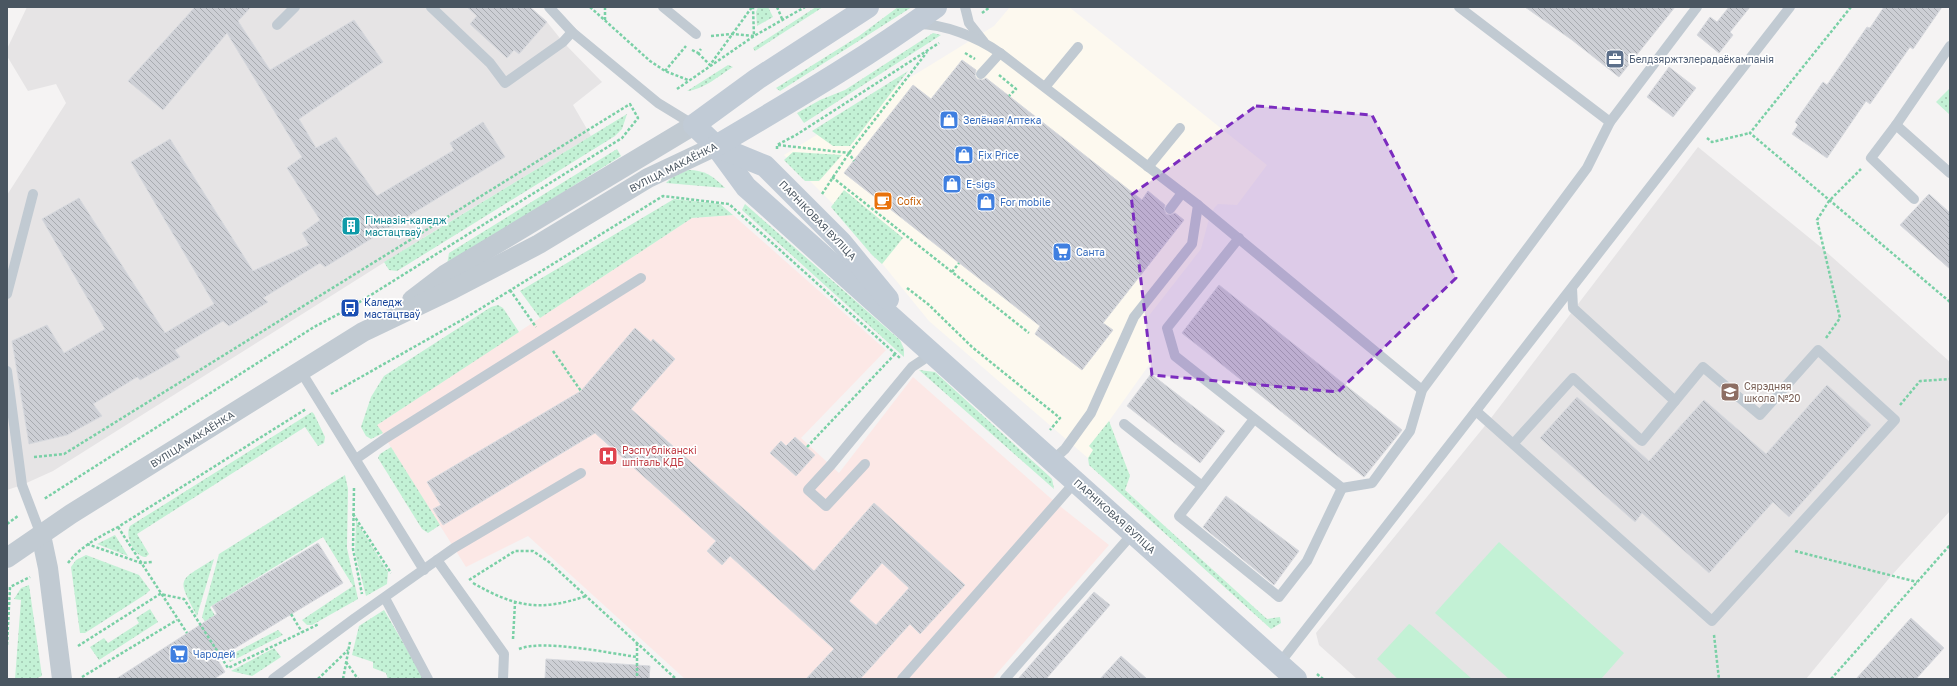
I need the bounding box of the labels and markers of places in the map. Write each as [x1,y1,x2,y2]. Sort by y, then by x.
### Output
office icon: Белдзяржтэлерадаёкампанія [1604,48,1626,70]
place label: Белдзяржтэлерадаёкампанія [1629,53,1774,65]
shop icon: Зелёная Аптека [938,109,960,131]
place label: Зелёная Аптека [963,114,1041,126]
shop icon: Fix Price [953,144,975,166]
place label: Fix Price [978,149,1019,161]
shop icon: E-sigs [941,173,963,195]
place label: E-sigs [966,178,995,190]
cafe icon: Cofix [872,190,894,212]
shop icon: For mobile [975,191,997,213]
place label: Cofix [897,195,922,207]
place label: For mobile [1000,196,1051,208]
place label: Гімназія-каледж мастацтваў [365,214,447,238]
building icon: Гімназія-каледж мастацтваў [340,215,362,237]
supermarket icon: Санта [1051,241,1073,263]
place label: Санта [1076,246,1105,258]
place label: Каледж мастацтваў [364,296,421,320]
bus stop icon: Каледж мастацтваў [339,297,361,319]
place label: Сярэдняя школа №20 [1744,380,1801,404]
school or university icon: Сярэдняя школа №20 [1719,381,1741,403]
place label: Рэспубліканскі шпіталь КДБ [622,444,697,468]
hospital icon: Рэспубліканскі шпіталь КДБ [597,445,619,467]
supermarket icon: Чародей [168,643,190,665]
place label: Чародей [193,648,235,660]

